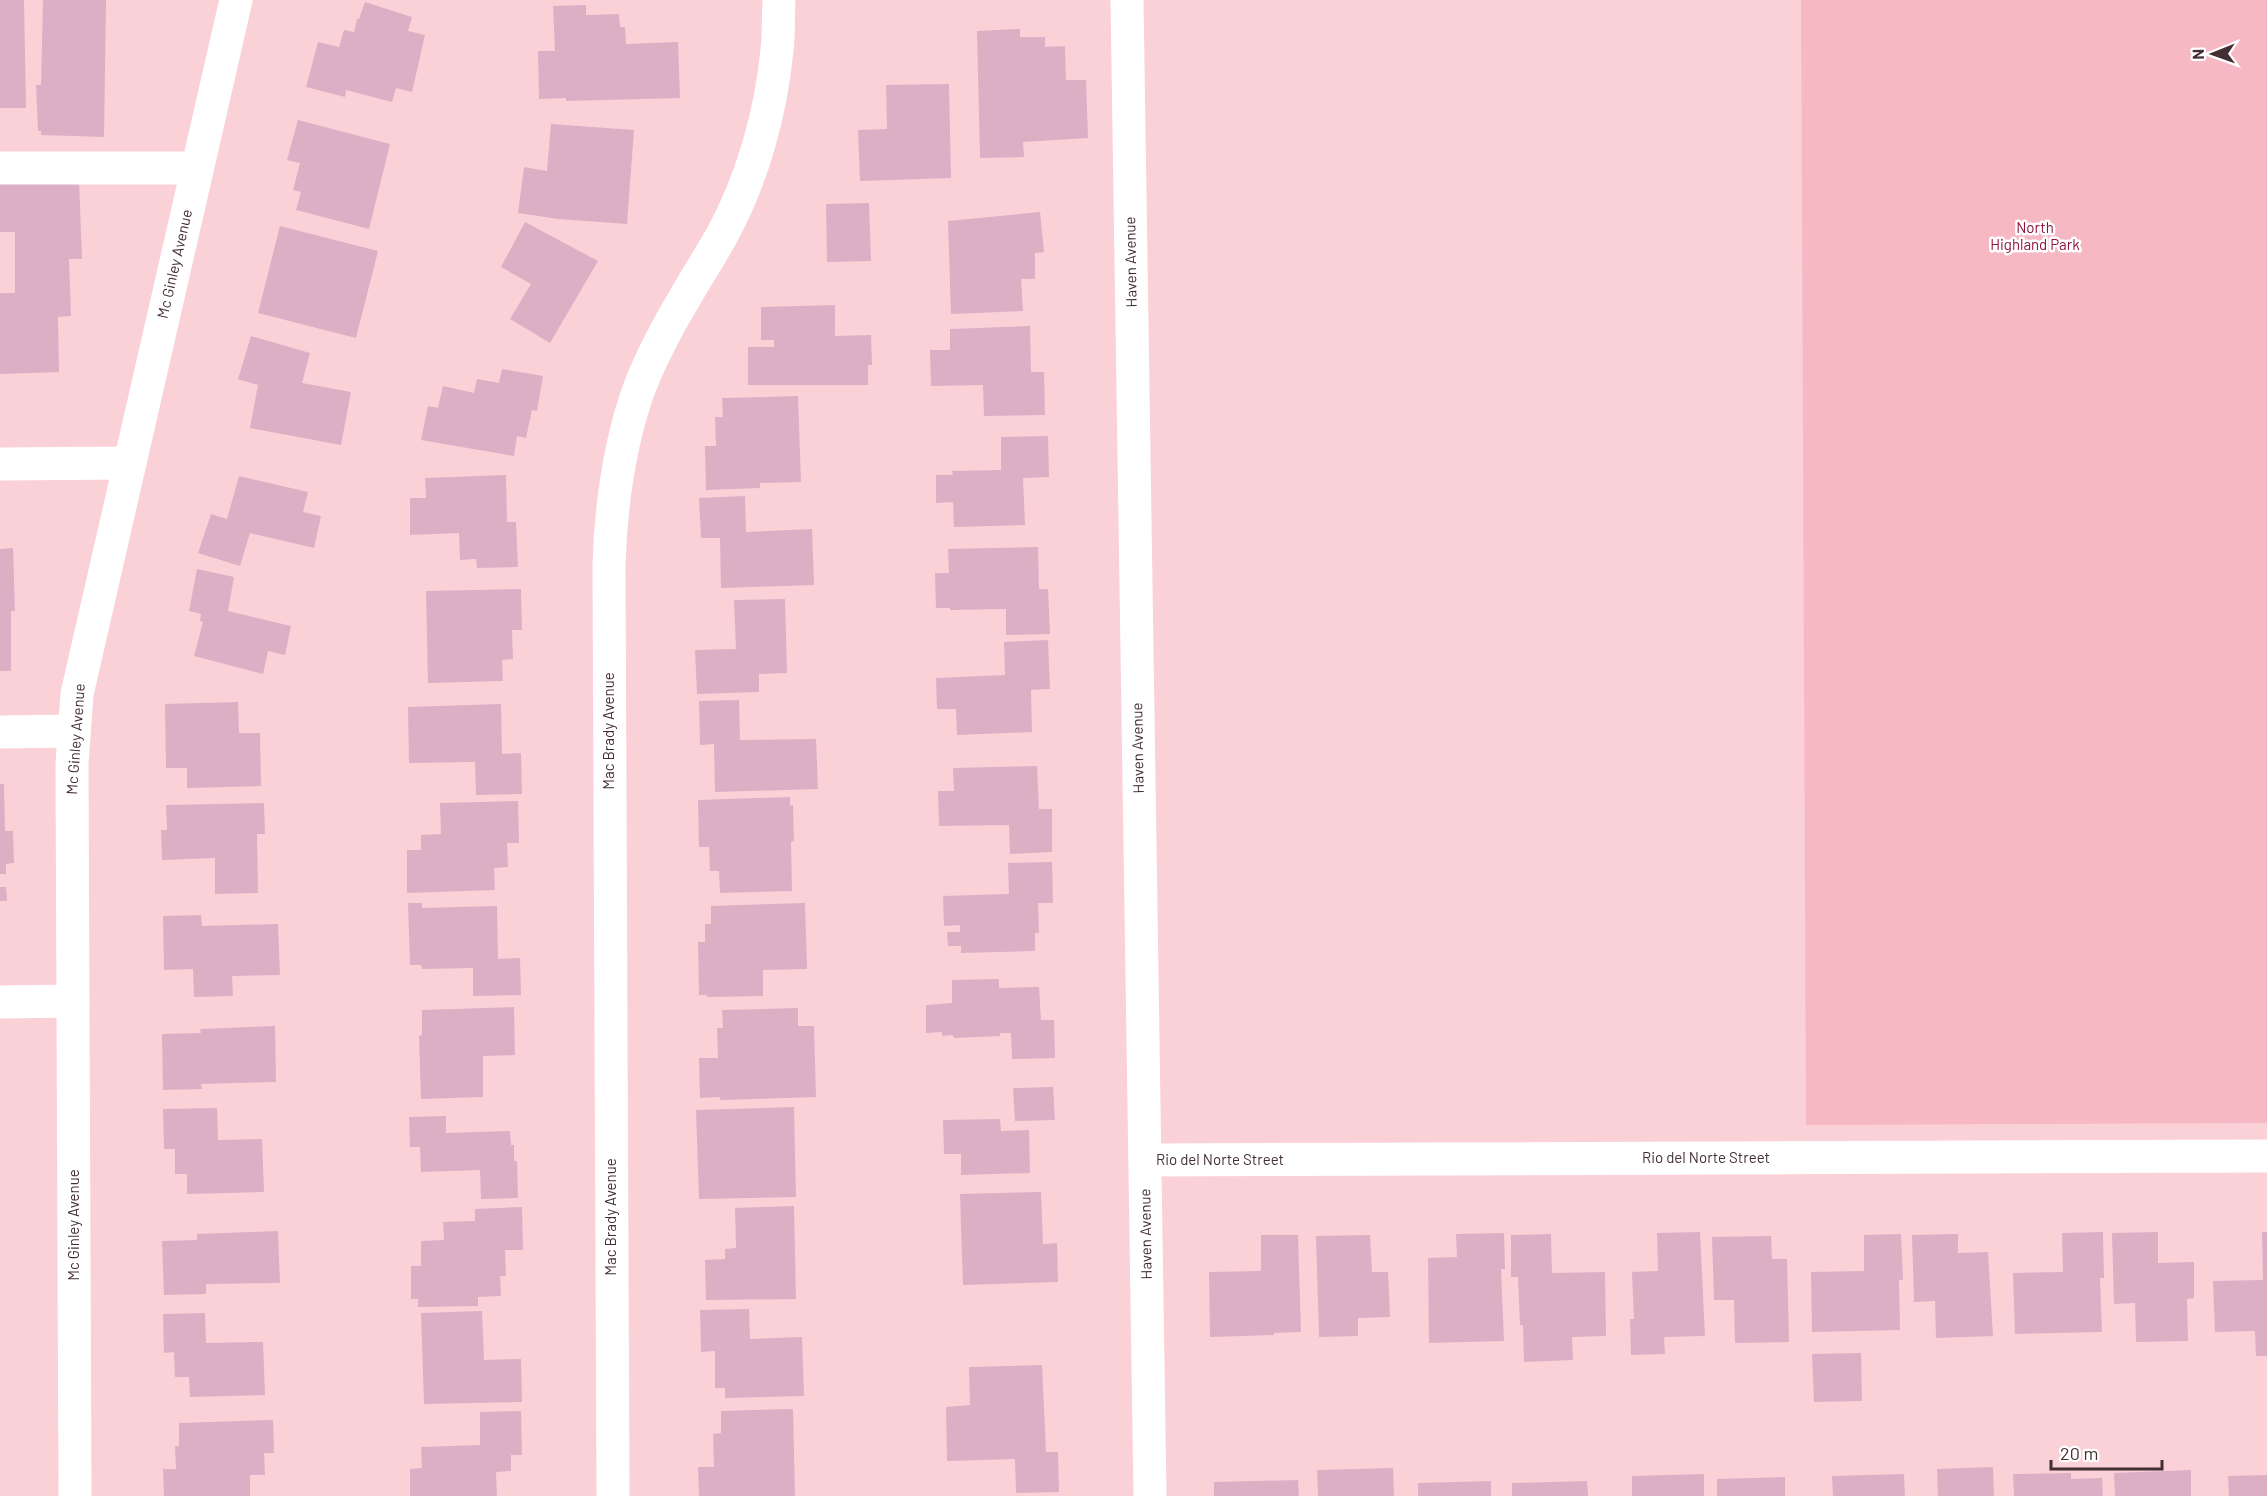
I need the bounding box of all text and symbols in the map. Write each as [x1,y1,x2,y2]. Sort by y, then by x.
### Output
north arrow [2183,24,2243,84]
text: N [2188,49,2207,60]
street label: Mc Ginley Avenue [153,207,195,320]
street label: Haven Avenue [1120,216,1140,308]
park label: North Highland Park [1990,218,2080,253]
street label: Mac Brady Avenue [599,672,617,790]
street label: Mc Ginley Avenue [62,683,88,795]
street label: Haven Avenue [1127,702,1147,794]
street label: Rio del Norte Street [1642,1148,1770,1166]
street label: Rio del Norte Street [1156,1150,1284,1168]
street label: Mac Brady Avenue [601,1158,619,1276]
street label: Mc Ginley Avenue [64,1169,82,1281]
street label: Haven Avenue [1135,1188,1155,1280]
scale bar [2051,1433,2162,1471]
text: 20 m [2060,1442,2098,1464]

